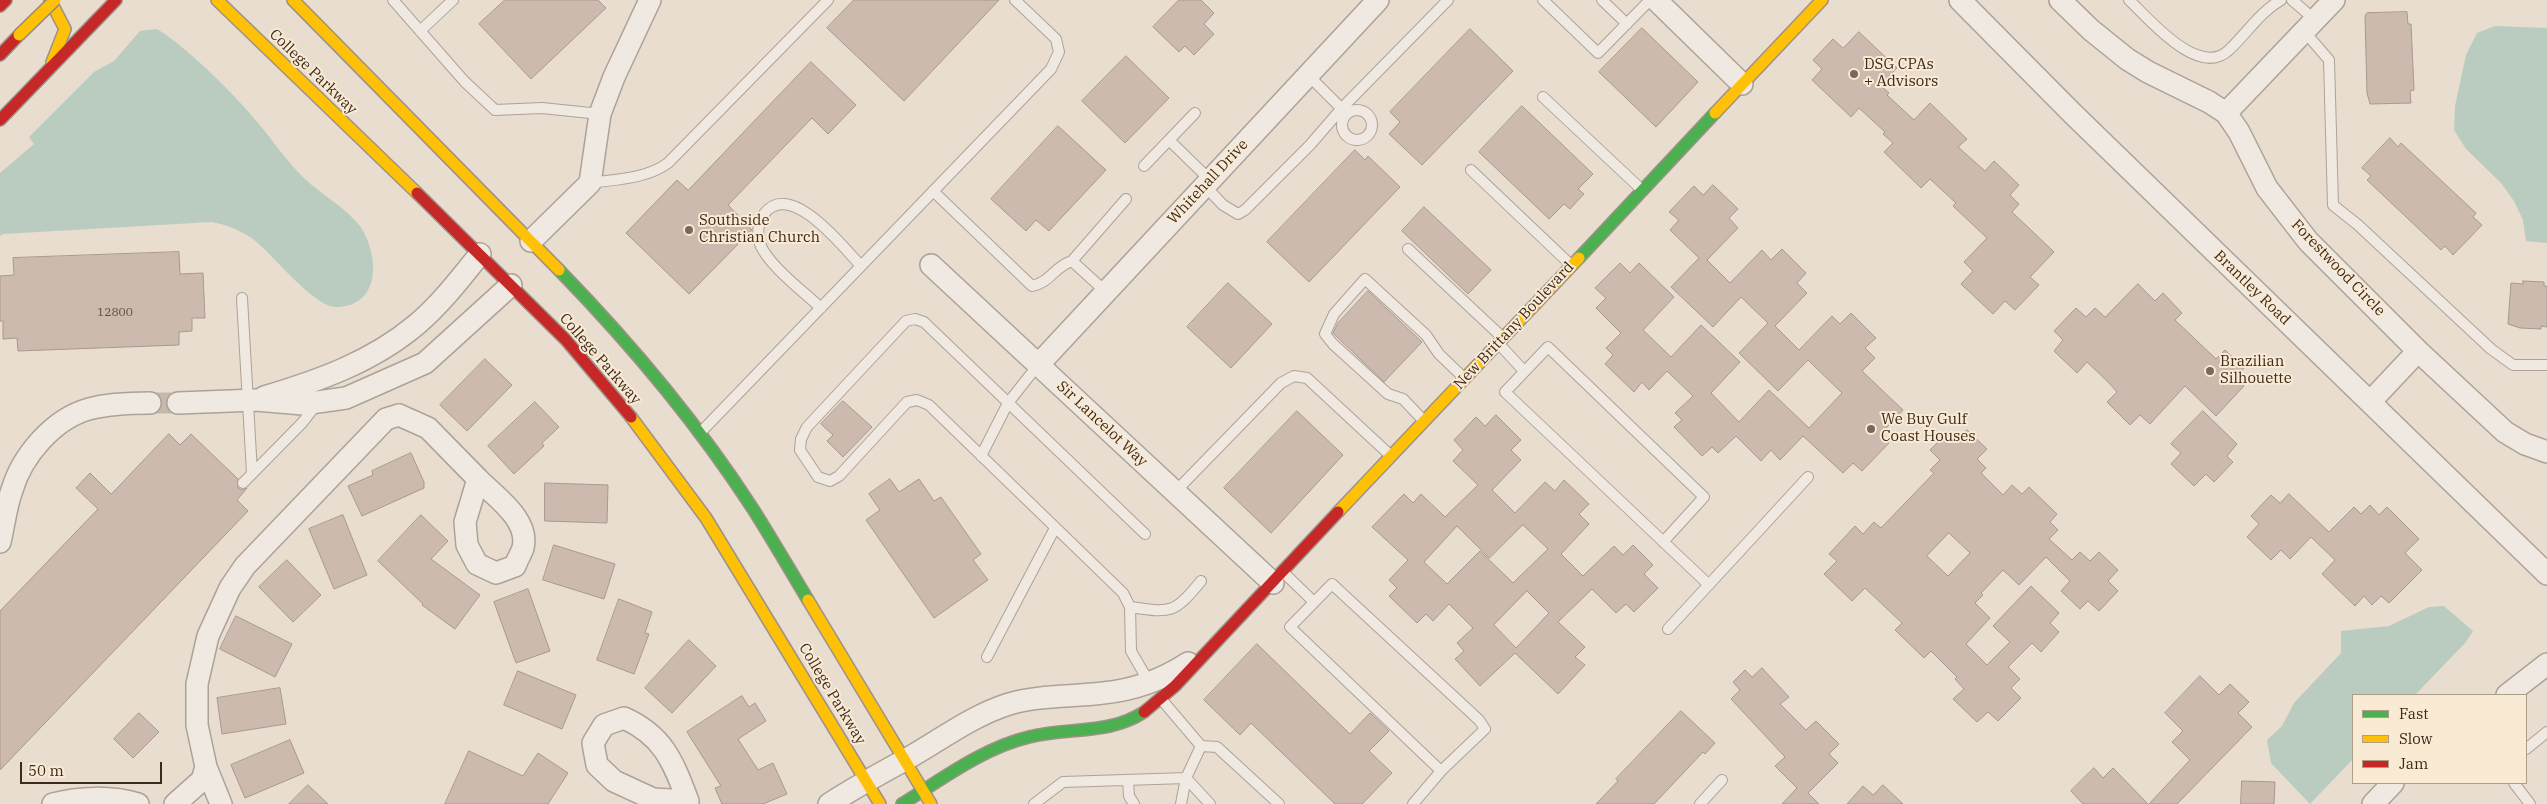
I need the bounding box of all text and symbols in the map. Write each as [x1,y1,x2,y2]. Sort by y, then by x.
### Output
street label: College Parkway [265,26,361,118]
place label: DSG CPAs + Advisors [1864,56,1938,91]
marker: DSG CPAs + Advisors [1848,68,1860,80]
street label: Whitehall Drive [1164,136,1252,228]
place label: Southside Christian Church [699,212,820,247]
street label: Forestwood Circle [2287,216,2389,320]
marker: Southside Christian Church [683,224,695,236]
street label: Brantley Road [2210,247,2294,329]
street label: New Brittany Boulevard [1450,258,1578,394]
house number: 12800 [97,306,133,320]
street label: College Parkway [555,310,645,408]
place label: Brazilian Silhouette [2220,353,2292,388]
marker: Brazilian Silhouette [2204,365,2216,377]
street label: Sir Lancelot Way [1053,377,1151,471]
place label: We Buy Gulf Coast Houses [1881,411,1976,446]
marker: We Buy Gulf Coast Houses [1865,423,1877,435]
street label: College Parkway [795,640,869,748]
legend [2352,694,2527,784]
text: Fast [2399,704,2429,723]
text: Slow [2399,729,2432,748]
scale bar [22,752,165,784]
text: Jam [2399,754,2428,773]
text: 50 m [28,761,64,780]

